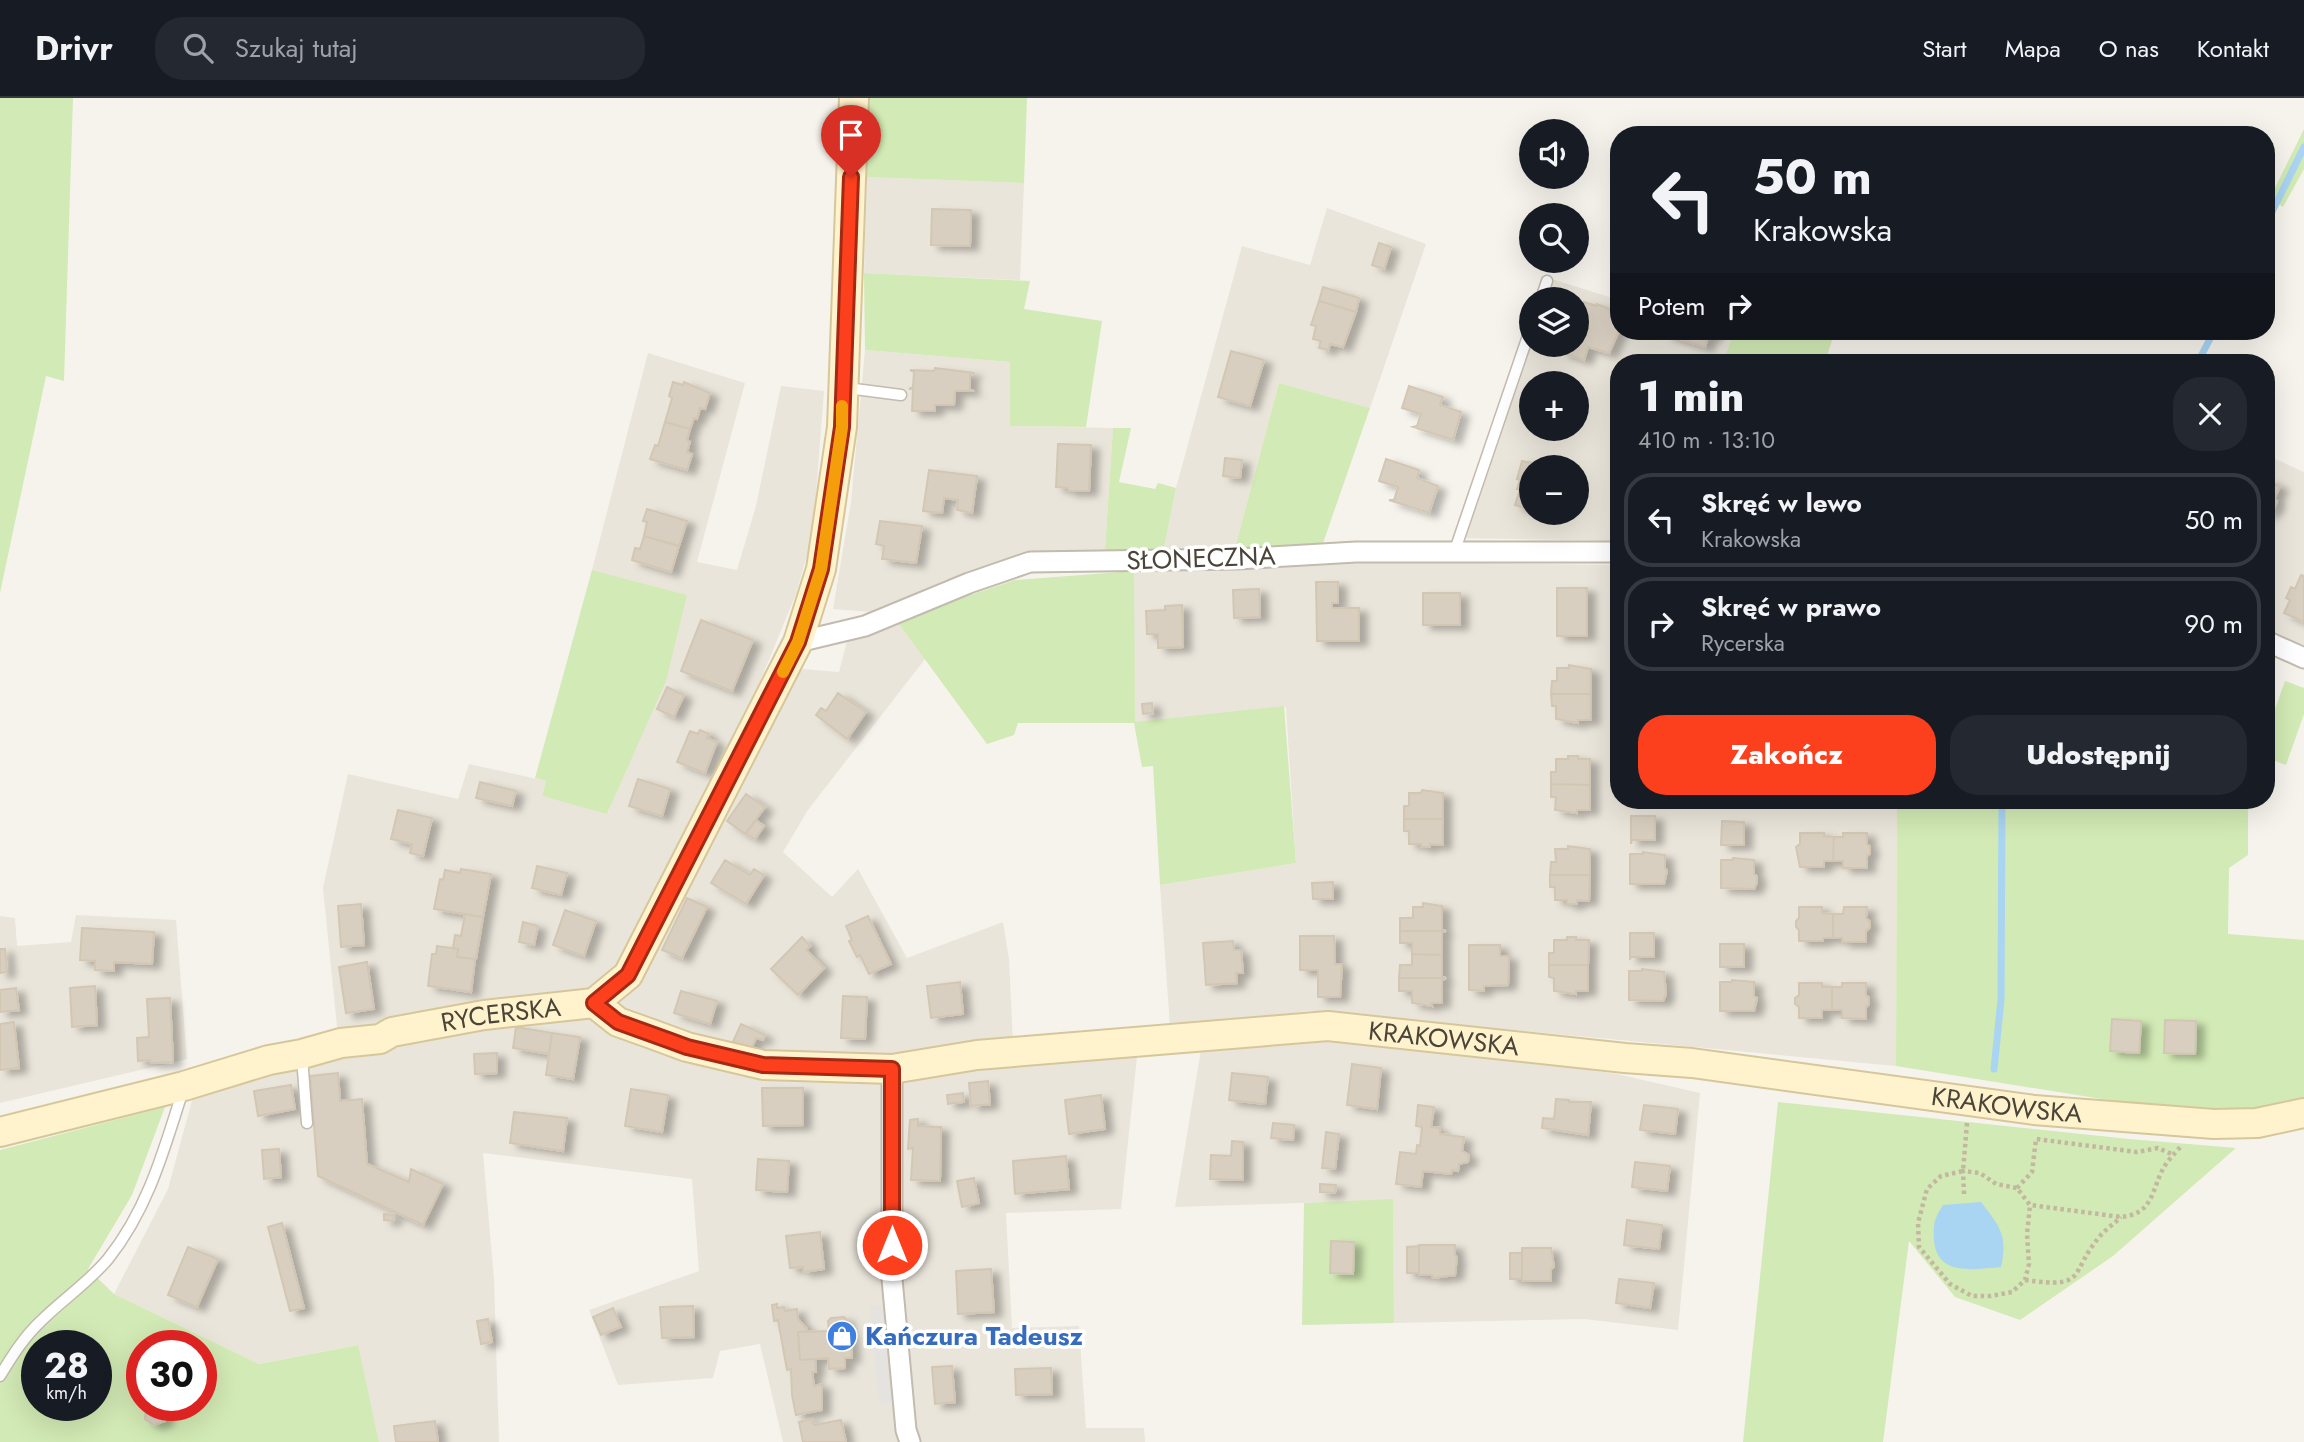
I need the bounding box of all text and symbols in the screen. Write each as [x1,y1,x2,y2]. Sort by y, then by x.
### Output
search box [155,17,645,80]
text: Drivr [35,25,113,72]
icon: search [179,29,217,67]
text: Szukaj tutaj [235,29,358,67]
text: Start [1922,31,1967,66]
text: Mapa [2005,31,2061,66]
text: O nas [2099,31,2159,66]
text: Kontakt [2197,31,2269,66]
pin [821,105,881,177]
icon: arrive [832,116,870,154]
map controls [1519,119,1589,525]
button: sound [1519,119,1589,189]
text: 50 m [1753,142,1872,212]
icon: left [1638,154,1729,245]
button: search [1519,203,1589,273]
text: Krakowska [1753,207,1892,253]
button: layers [1519,287,1589,357]
text: Potem [1638,287,1706,325]
icon: right [1720,287,1758,325]
text: 1 min [1638,366,1744,427]
button: + [1519,371,1589,441]
button: close [2173,377,2247,451]
text: 410 m · 13:10 [1638,423,1775,457]
button: − [1519,455,1589,525]
text: Skręć w lewo [1701,484,1862,522]
icon: left [1642,501,1680,539]
text: 50 m [2185,501,2243,539]
text: Krakowska [1701,522,1801,556]
street label: SŁONECZNA [1126,536,1277,580]
text: Skręć w prawo [1701,588,1881,626]
icon: right [1642,605,1680,643]
text: 90 m [2184,605,2243,643]
text: Rycerska [1701,626,1785,660]
button: Zakończ [1638,715,1936,795]
button: Udostępnij [1950,715,2247,795]
street label: RYCERSKA [438,988,563,1042]
street label: KRAKOWSKA [1366,1011,1522,1066]
street label: KRAKOWSKA [1929,1077,2084,1133]
position arrow [855,1208,929,1282]
place label: Kańczura Tadeusz [865,1317,1083,1355]
shop icon: Kańczura Tadeusz [825,1319,859,1353]
speed limit sign: 30 [126,1330,217,1421]
text: 28 [44,1341,89,1391]
text: km/h [46,1380,87,1406]

